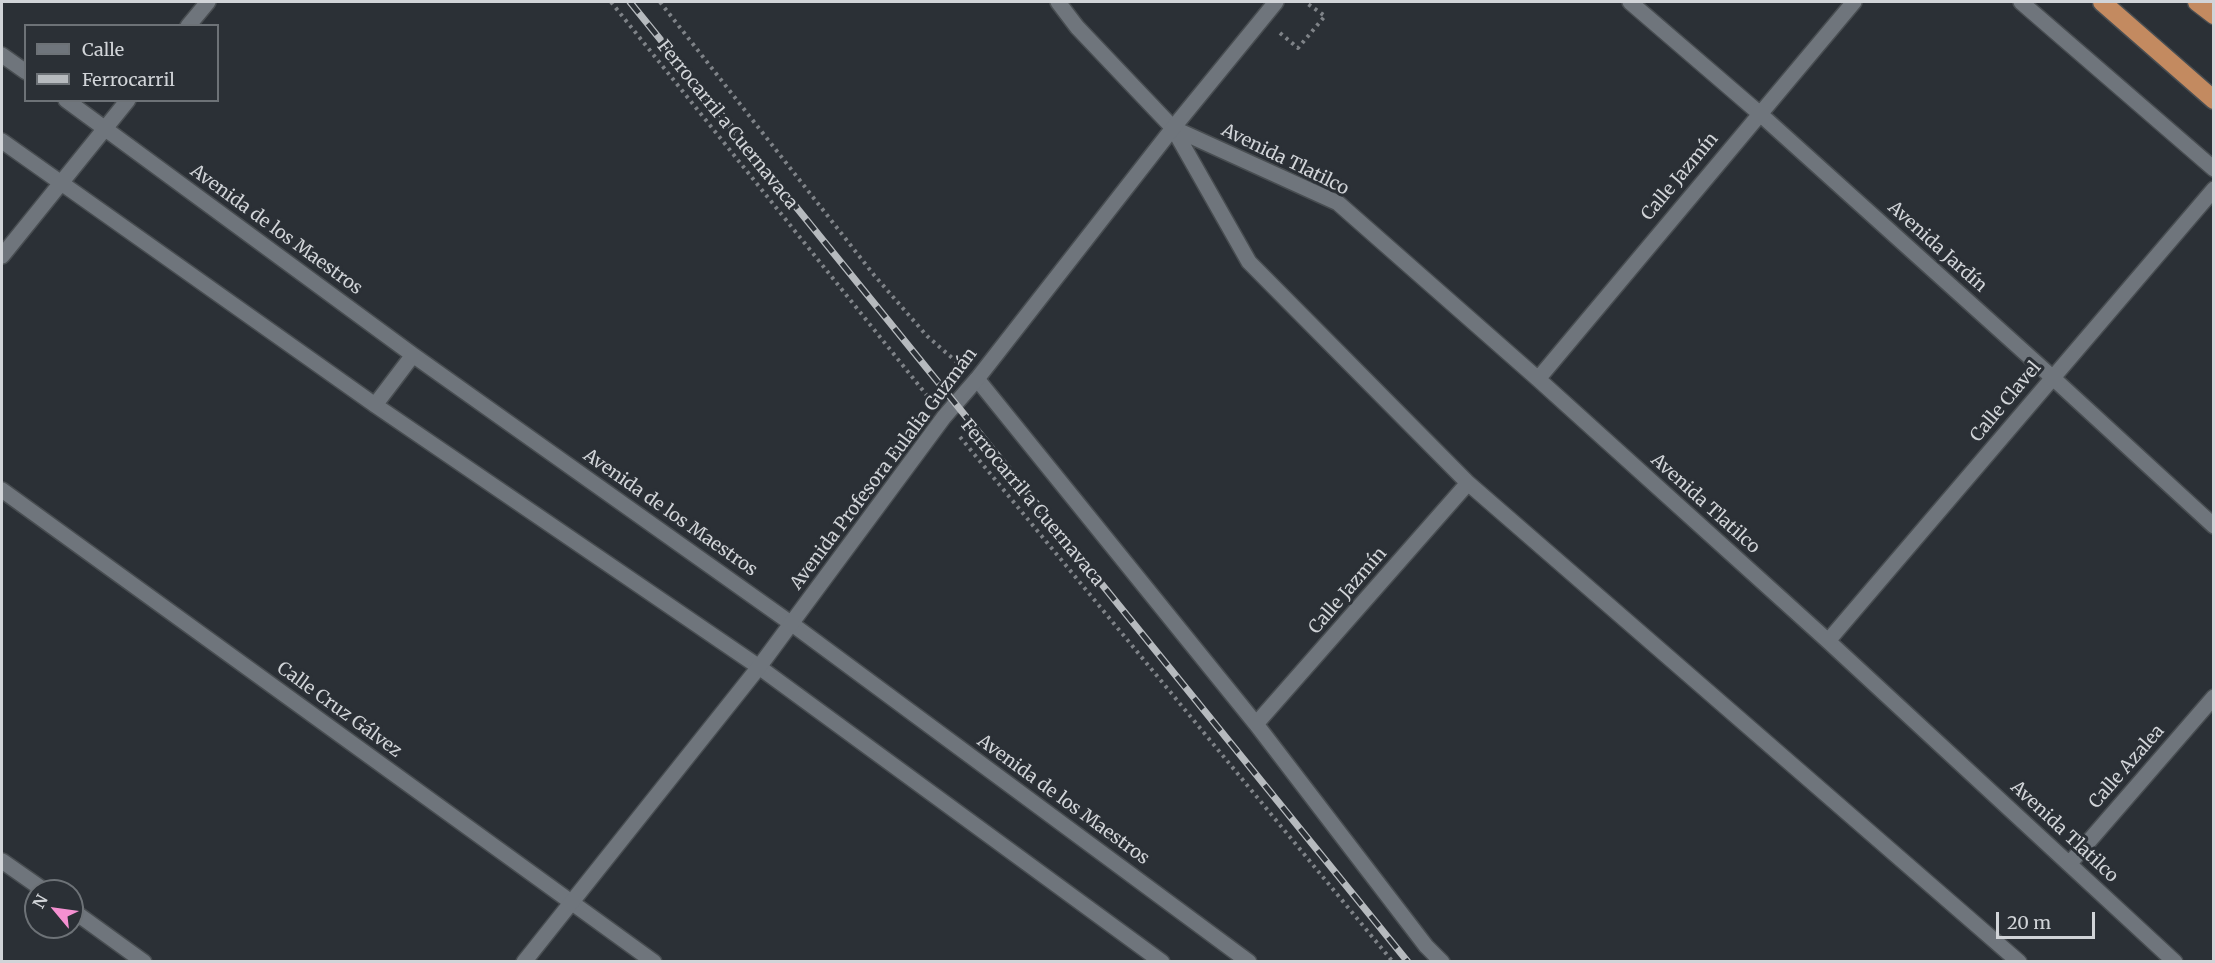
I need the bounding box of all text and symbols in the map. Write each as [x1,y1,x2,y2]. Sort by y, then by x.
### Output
legend [24,24,219,102]
street label: Ferrocarril a Cuernavaca [652,36,802,214]
text: Calle [82,38,124,61]
text: Ferrocarril [82,68,175,91]
street label: Avenida Tlatilco [1218,120,1352,200]
street label: Calle Jazmín [1637,129,1723,225]
street label: Avenida de los Maestros [186,160,366,300]
street label: Avenida Jardín [1883,197,1991,297]
street label: Avenida Profesora Eulalia Guzmán [786,344,982,594]
street label: Calle Clavel [1966,357,2046,447]
street label: Ferrocarril a Cuernavaca [956,415,1108,591]
street label: Avenida de los Maestros [579,445,761,581]
street label: Avenida Tlatilco [1646,449,1764,559]
street label: Calle Jazmín [1304,543,1392,639]
street label: Calle Cruz Gálvez [272,658,406,762]
street label: Calle Azalea [2085,721,2169,813]
street label: Avenida de los Maestros [973,730,1153,870]
street label: Avenida Tlatilco [2006,777,2122,887]
north arrow [24,879,84,939]
text: N [28,891,52,912]
scale bar [1999,900,2098,938]
text: 20 m [2007,911,2051,934]

